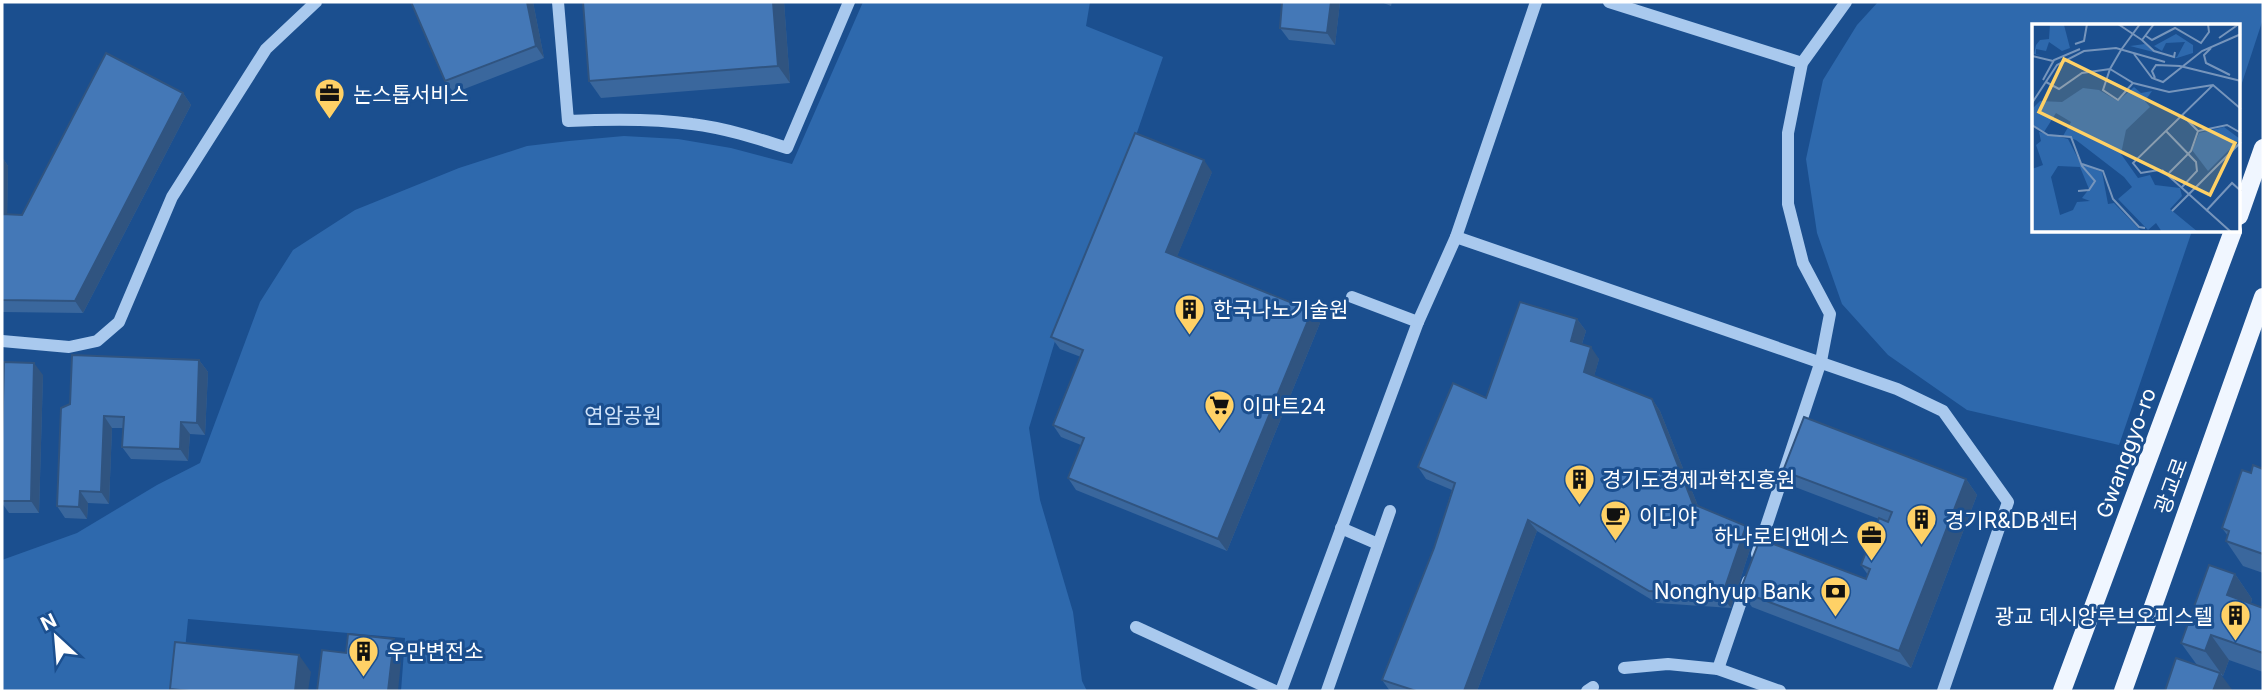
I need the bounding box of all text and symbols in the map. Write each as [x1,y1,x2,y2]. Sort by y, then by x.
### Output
inset map [2032,24,2240,233]
office icon: 논스톱서비스 [313,77,347,121]
place label: 논스톱서비스 [353,82,469,107]
building icon: 한국나노기술원 [1173,292,1207,336]
place label: 한국나노기술원 [1213,297,1348,322]
street label: Gwanggyo-ro [2091,385,2161,521]
supermarket icon: 이마트24 [1202,389,1236,433]
place label: 이마트24 [1242,394,1326,419]
park label: 연암공원 [584,403,662,428]
street label: 광교로 [2149,454,2193,518]
building icon: 경기도경제과학진흥원 [1562,462,1596,506]
place label: 경기도경제과학진흥원 [1602,467,1795,492]
cafe icon: 이디야 [1599,499,1633,543]
building icon: 경기R&DB센터 [1905,503,1939,547]
place label: 이디야 [1639,504,1697,529]
place label: 경기R&DB센터 [1945,508,2078,533]
office icon: 하나로티앤에스 [1855,519,1889,563]
place label: 하나로티앤에스 [1714,524,1849,549]
bank icon: Nonghyup Bank [1818,574,1852,618]
place label: Nonghyup Bank [1654,579,1812,604]
building icon: 광교 데시앙루브오피스텔 [2219,599,2253,643]
north arrow [21,602,91,672]
place label: 광교 데시앙루브오피스텔 [1995,604,2213,629]
text: N [37,609,60,636]
building icon: 우만변전소 [347,634,381,678]
place label: 우만변전소 [387,639,484,664]

